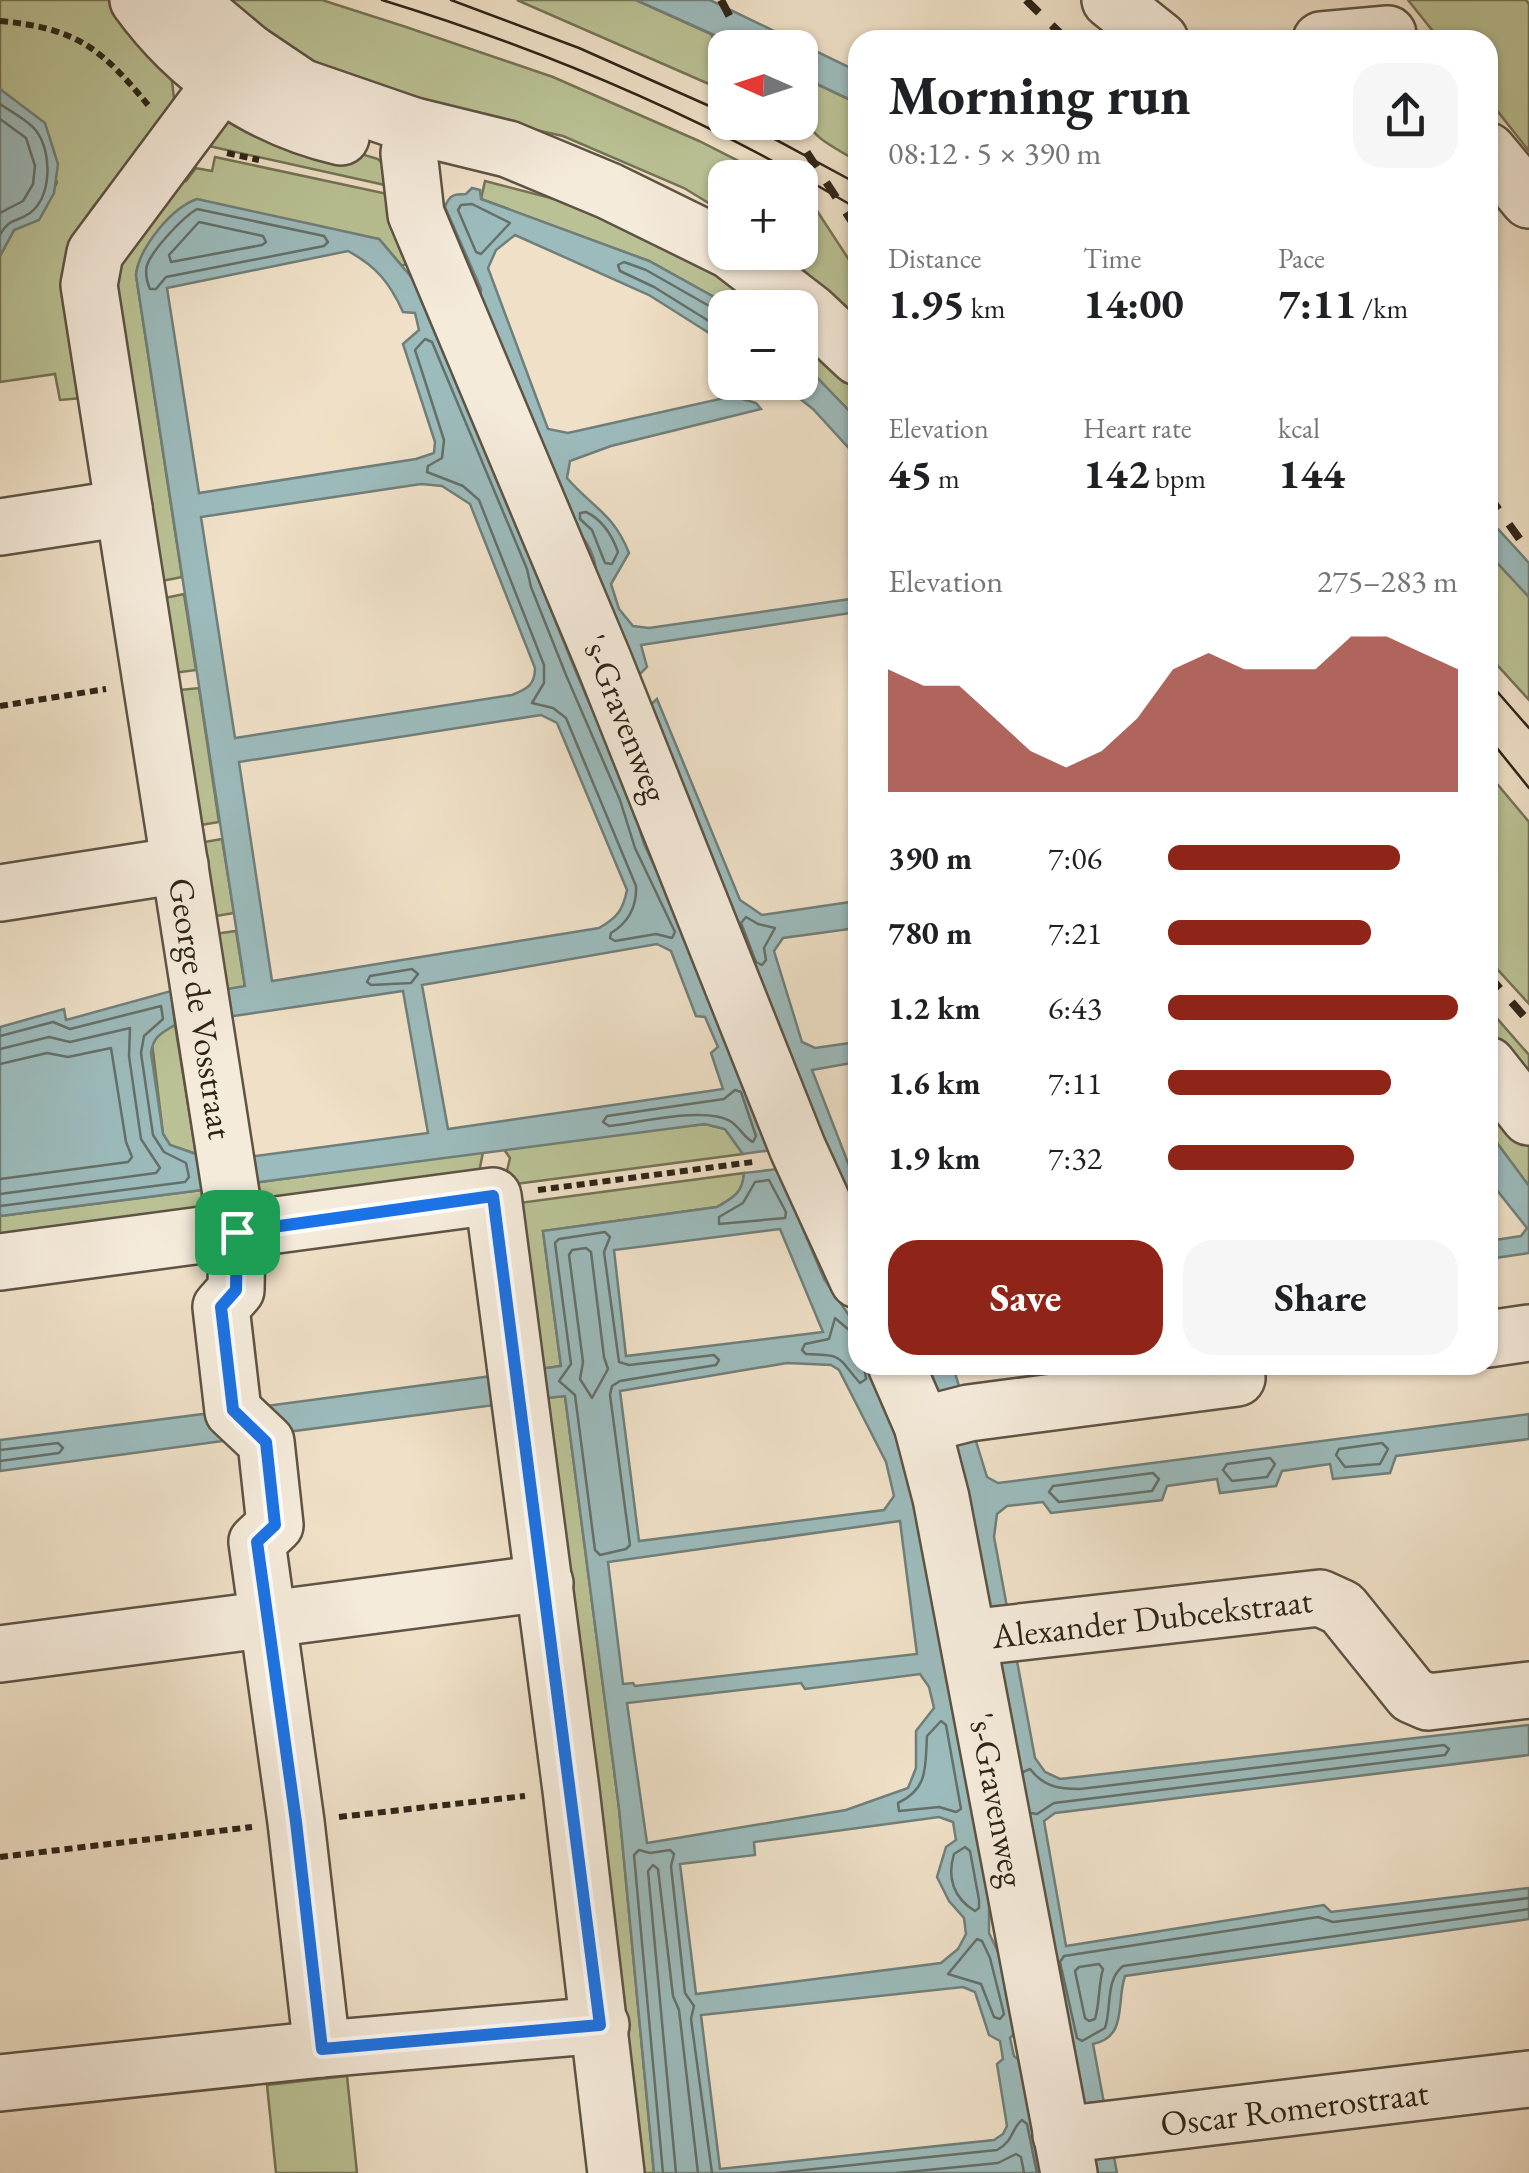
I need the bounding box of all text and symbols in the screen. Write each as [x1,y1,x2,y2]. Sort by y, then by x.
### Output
north arrow [708,30,818,140]
map controls [708,30,818,400]
text: Morning run [888,59,1191,130]
button: share [1353,63,1458,168]
text: 08:12 · 5 × 390 m [888,132,1101,174]
button: + [708,160,818,270]
text: Distance [888,240,982,276]
text: Time [1083,240,1141,276]
text: Pace [1278,240,1325,276]
text: 1.95 [888,276,965,331]
text: 14:00 [1083,276,1184,331]
text: 7:11 [1278,276,1357,331]
button: − [708,290,818,400]
text: km [965,290,1006,326]
text: /km [1357,290,1408,326]
text: Elevation [888,410,989,446]
text: Heart rate [1083,410,1192,446]
text: kcal [1278,410,1320,446]
text: 45 [888,446,932,501]
text: 142 [1083,446,1150,501]
text: 144 [1278,446,1345,501]
text: m [932,460,960,496]
text: bpm [1150,460,1206,496]
text: Elevation [888,560,1003,602]
text: 275–283 m [1317,560,1458,602]
street label: 's-Gravenweg [573,628,680,809]
text: 390 m [888,837,972,879]
text: 7:06 [1048,837,1102,879]
street label: George de Vosstraat [159,875,245,1142]
text: 780 m [888,912,972,954]
text: 7:21 [1048,912,1102,954]
text: 1.2 km [888,987,981,1029]
text: 6:43 [1048,987,1102,1029]
text: 1.6 km [888,1062,981,1104]
text: 7:11 [1048,1062,1102,1104]
text: 1.9 km [888,1137,981,1179]
text: 7:32 [1048,1137,1102,1179]
pin [195,1190,280,1275]
icon: arrive [210,1205,265,1260]
button: Save [888,1240,1163,1355]
button: Share [1183,1240,1458,1355]
street label: Alexander Dubcekstraat [988,1577,1314,1658]
street label: 's-Gravenweg [960,1709,1037,1891]
street label: Oscar Romerostraat [1158,2069,1431,2145]

